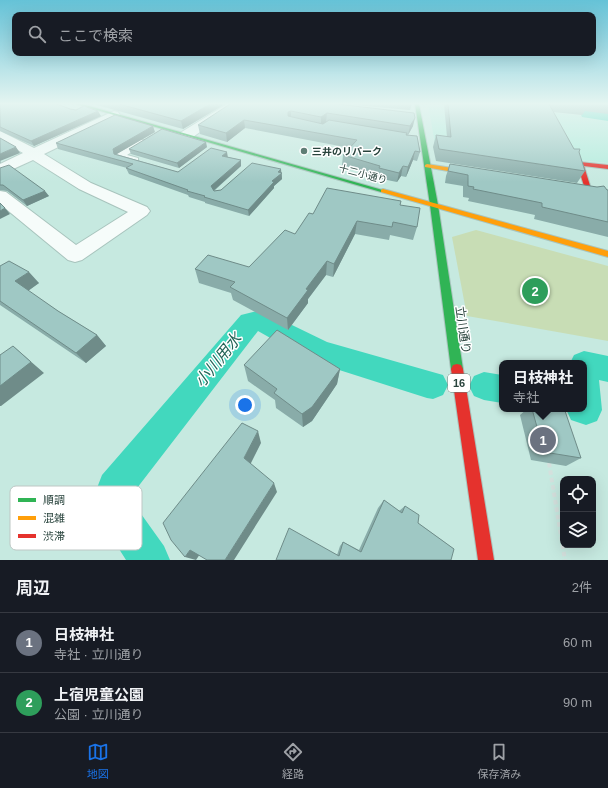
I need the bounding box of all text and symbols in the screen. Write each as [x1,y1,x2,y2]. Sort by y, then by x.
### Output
search box [12,12,596,56]
icon: search [26,23,48,45]
text: ここで検索 [58,27,133,44]
marker: 三井のリパーク [299,146,309,156]
place label: 三井のリパーク [312,146,382,157]
street label: 十二小通り [337,162,389,186]
pin: 2 [522,276,548,306]
street label: 立川通り [453,305,473,355]
water label: 小川用水 [191,328,246,390]
popup [499,360,587,412]
text: 日枝神社 [513,369,573,386]
road number: 16 [448,374,470,392]
text: 寺社 [513,390,539,405]
your location [235,395,255,415]
pin: 1 [530,425,556,455]
map controls [560,476,596,548]
button: locate [560,476,596,512]
legend [10,486,142,550]
text: 順調 [43,494,65,506]
text: 混雑 [43,512,65,524]
button: layers [560,512,596,548]
text: 渋滞 [43,530,65,542]
text: 周辺 [16,579,50,598]
text: 2件 [572,580,592,595]
text: 日枝神社 [54,626,114,643]
text: 1 [25,635,33,650]
text: 60 m [563,635,592,650]
text: 寺社 · 立川通り [54,647,144,662]
text: 上宿児童公園 [54,686,144,703]
text: 2 [25,695,33,710]
text: 90 m [563,695,592,710]
text: 公園 · 立川通り [54,707,144,722]
tab: 地図 [87,741,109,781]
tab: 経路 [282,741,304,781]
tab: 保存済み [477,741,521,781]

